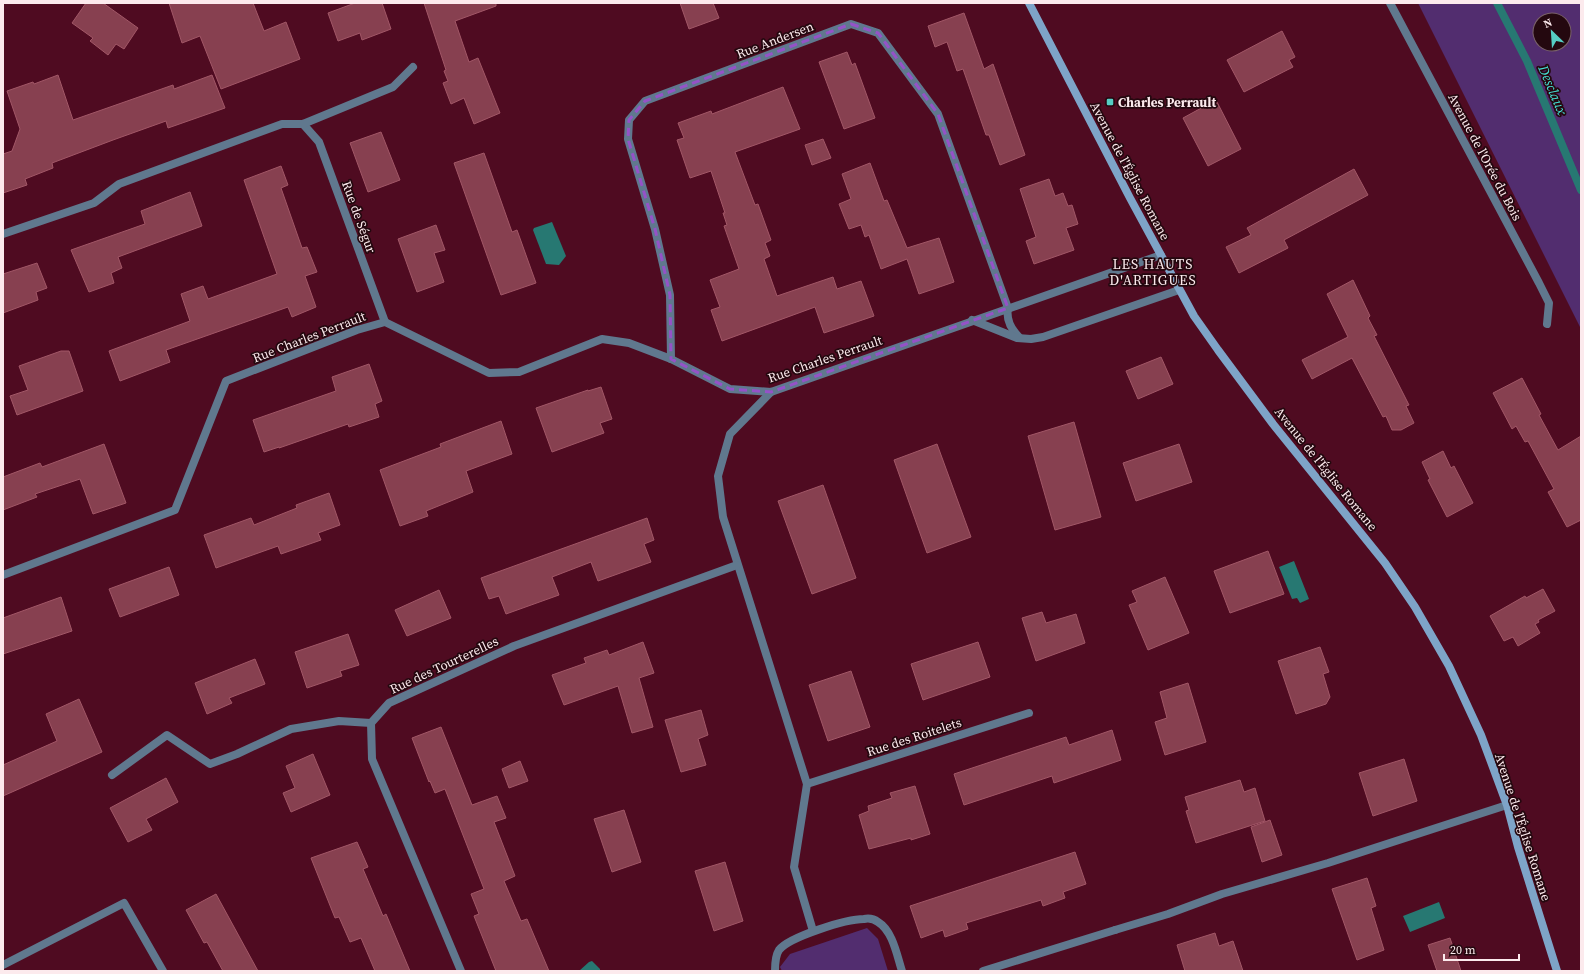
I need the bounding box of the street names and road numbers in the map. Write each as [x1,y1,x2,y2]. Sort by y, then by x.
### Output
street label: Rue Andersen [734,17,816,63]
street label: Avenue de l'Orée du Bois [1444,90,1526,224]
street label: Avenue de l'Église Romane [1086,99,1174,243]
street label: Rue de Ségur [338,179,380,256]
street label: Rue Charles Perrault [250,307,369,366]
street label: Rue Charles Perrault [766,331,885,387]
street label: Avenue de l'Église Romane [1271,404,1381,535]
street label: Rue des Tourterelles [387,632,501,698]
street label: Rue des Roitelets [865,714,964,760]
street label: Avenue de l'Église Romane [1491,751,1555,903]

